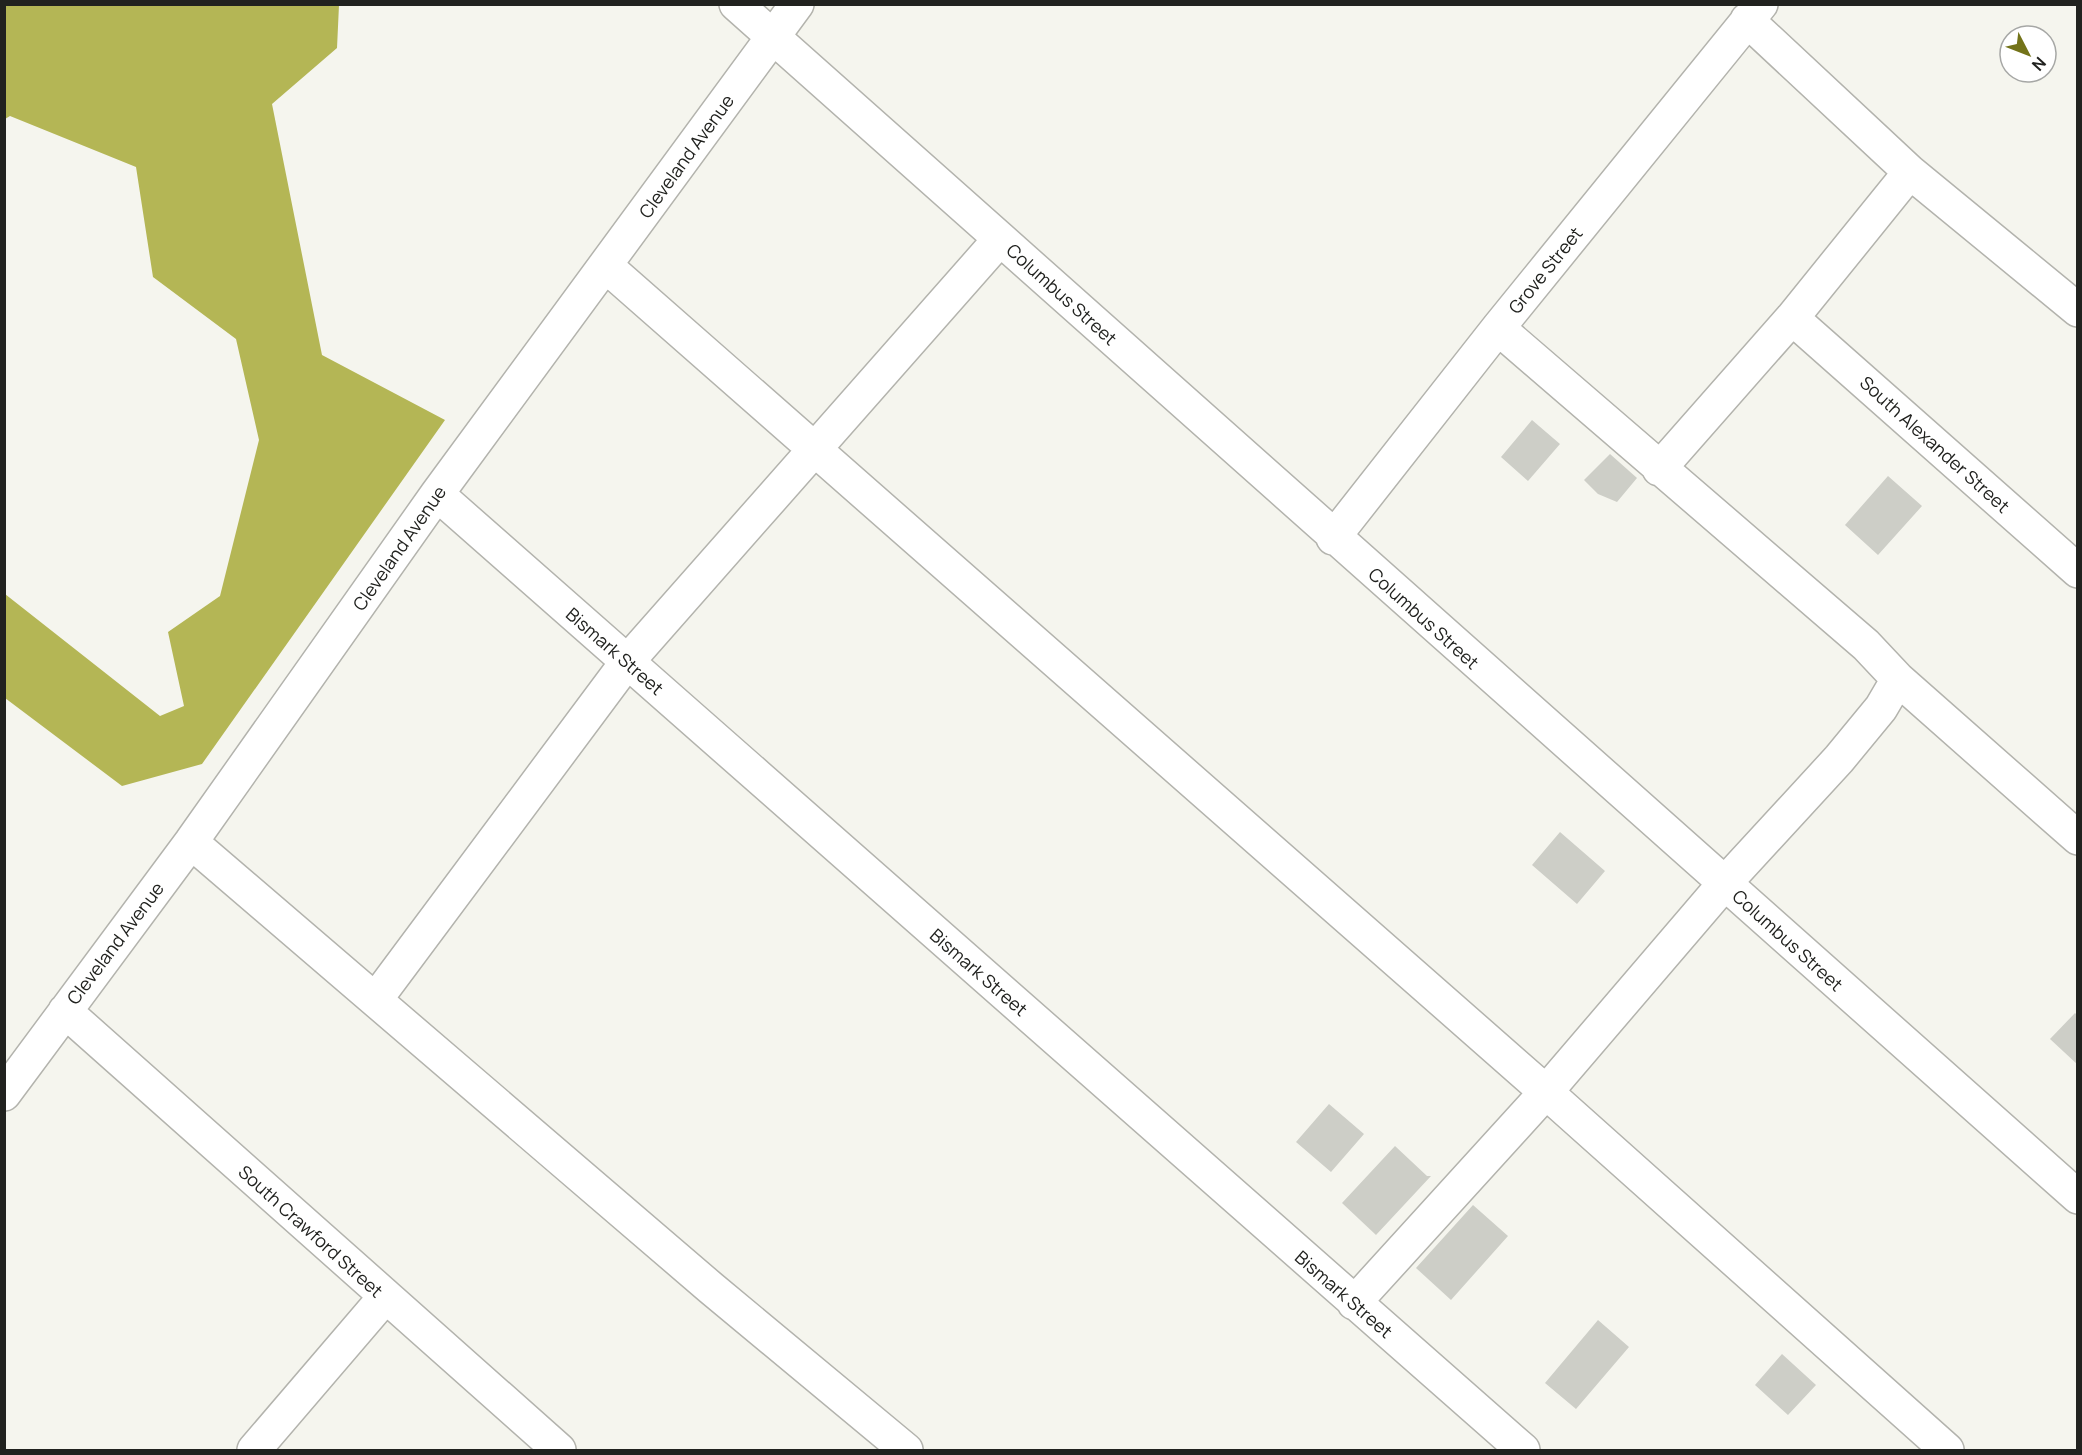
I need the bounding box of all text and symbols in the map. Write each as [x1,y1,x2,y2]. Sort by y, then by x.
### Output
north arrow [1998,24,2058,84]
text: N [2027,52,2051,76]
street label: Cleveland Avenue [633,89,739,223]
street label: Grove Street [1503,222,1587,318]
street label: Columbus Street [1002,238,1122,350]
street label: South Alexander Street [1855,370,2015,518]
street label: Cleveland Avenue [347,481,451,615]
street label: Columbus Street [1364,562,1484,674]
street label: Bismark Street [561,602,669,700]
street label: Cleveland Avenue [61,877,169,1009]
street label: Columbus Street [1728,884,1848,996]
street label: Bismark Street [925,923,1033,1021]
street label: South Crawford Street [234,1160,388,1302]
street label: Bismark Street [1290,1245,1398,1343]

